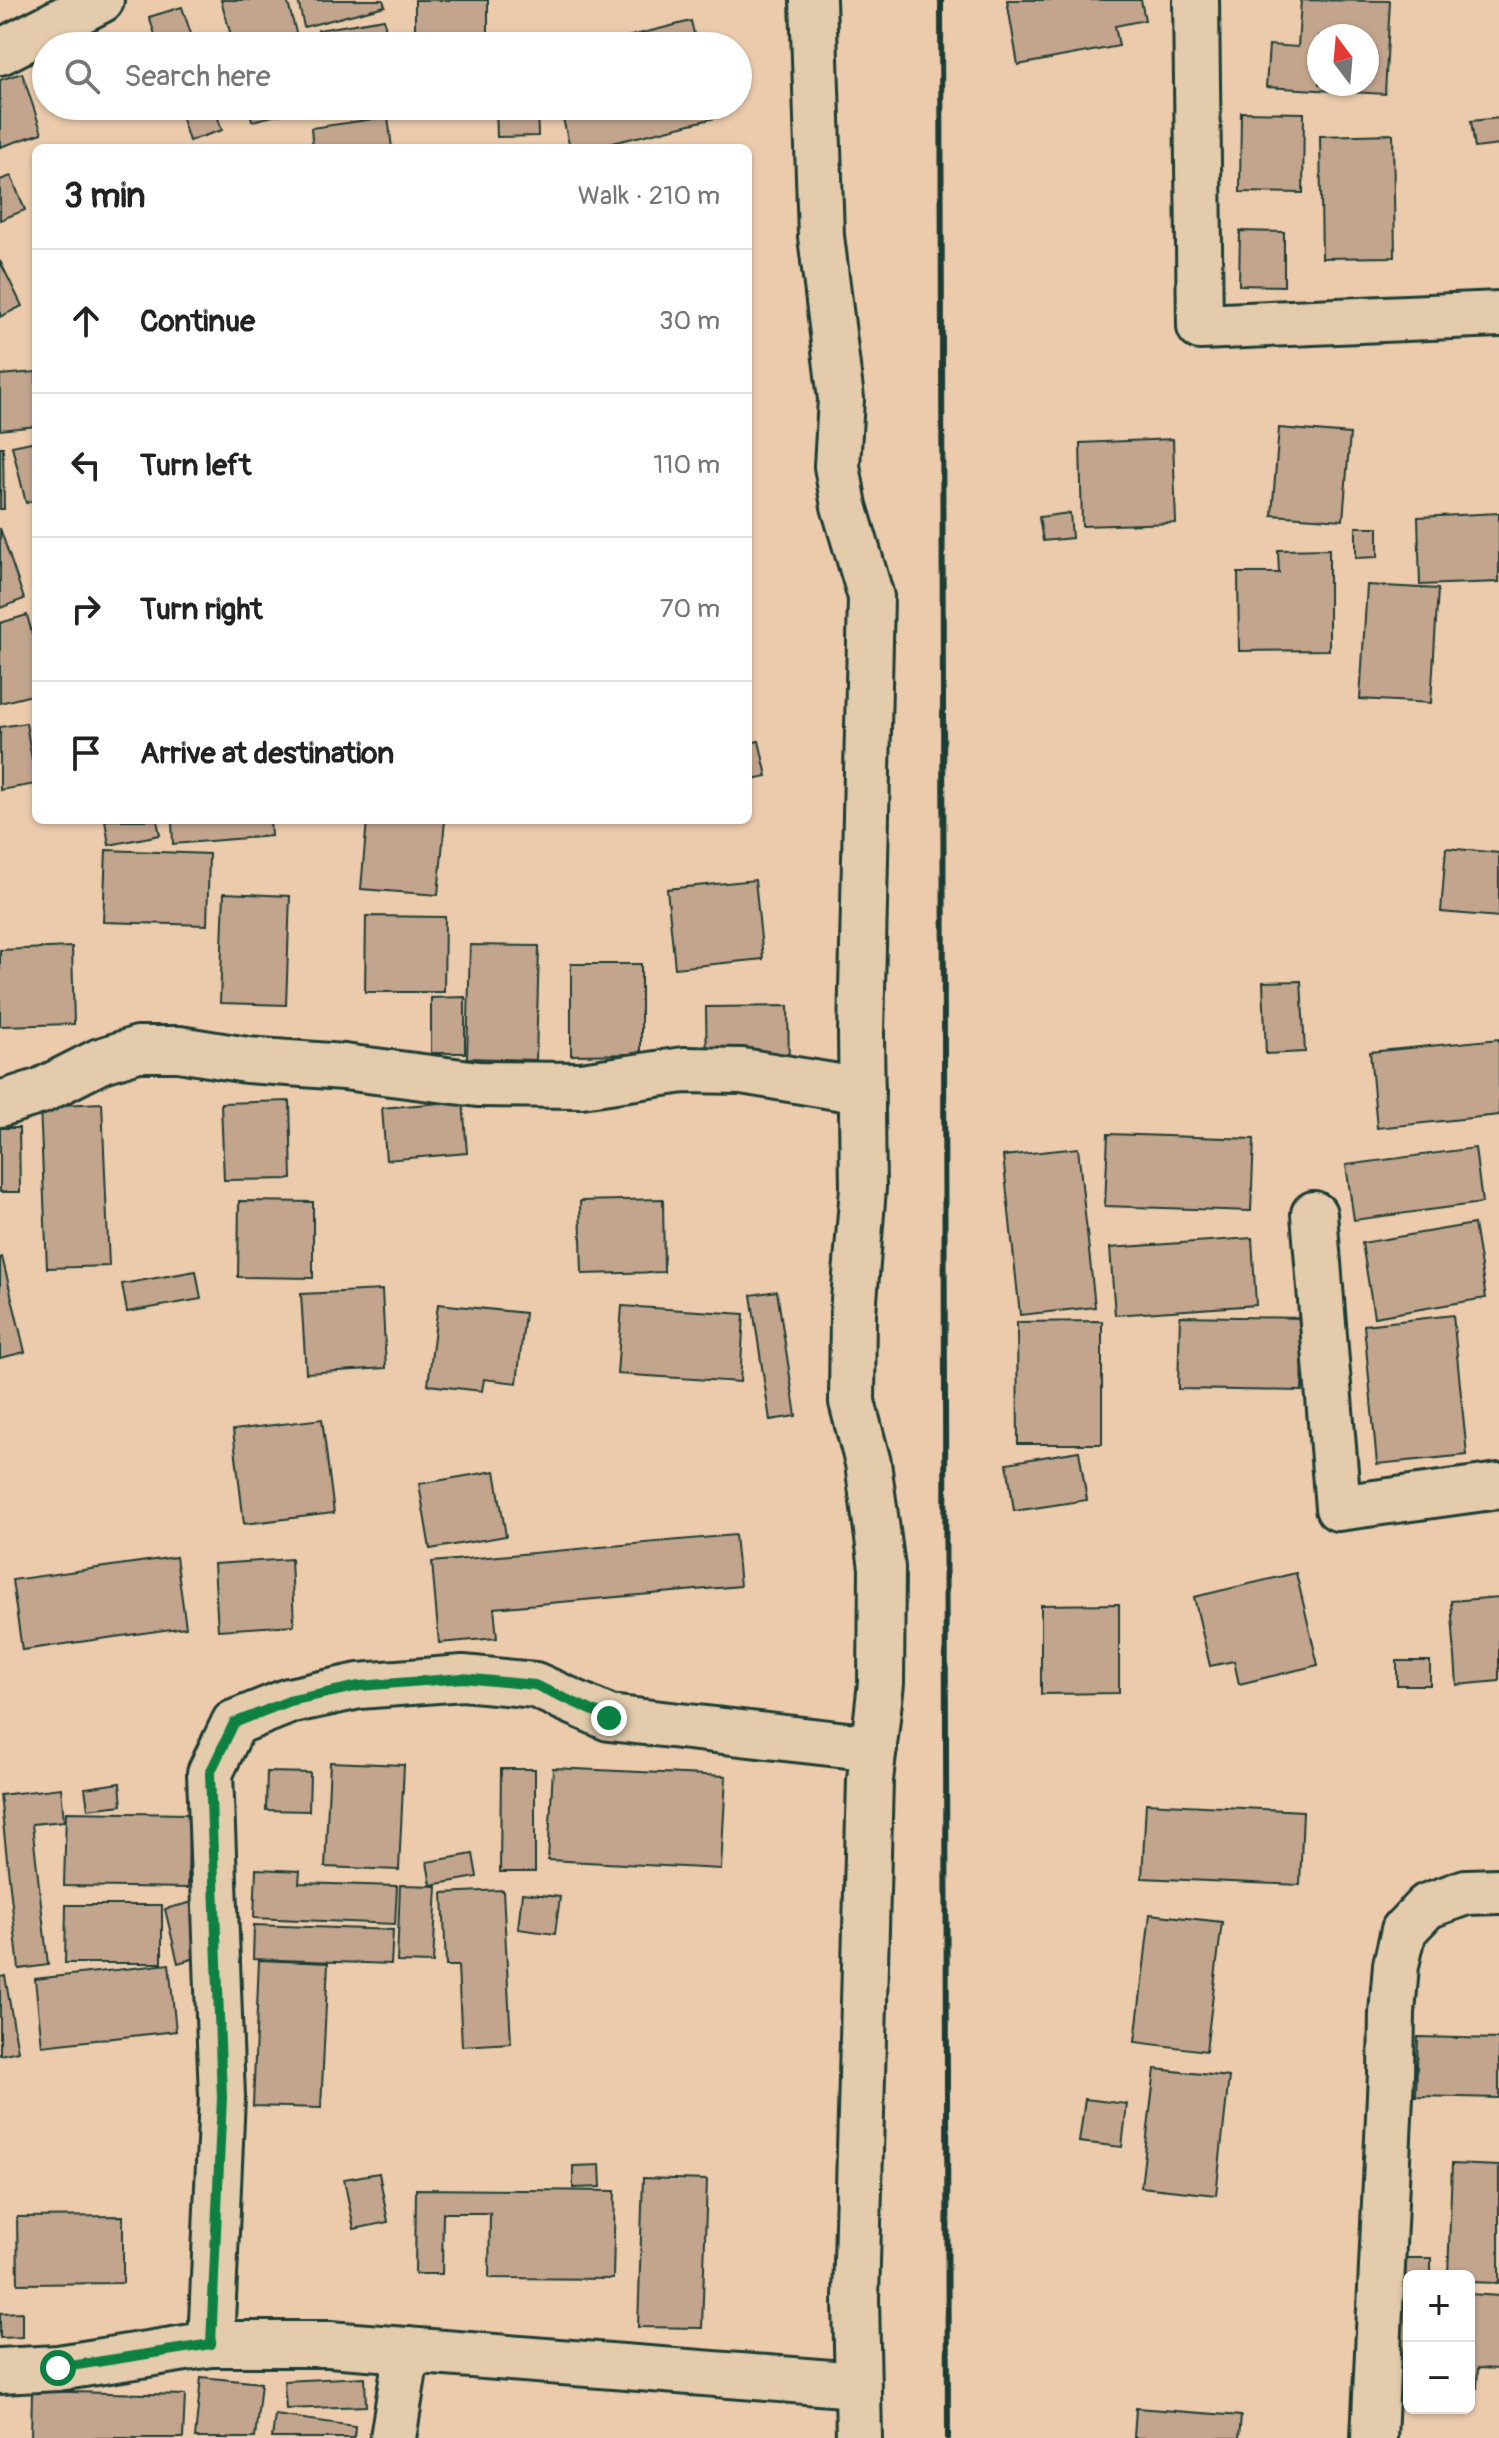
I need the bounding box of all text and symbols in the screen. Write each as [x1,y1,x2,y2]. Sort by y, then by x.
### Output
north arrow [1307,24,1379,96]
search box [32,32,752,120]
icon: search [60,54,104,98]
text: Search here [124,58,271,95]
text: 3 min [64,175,146,218]
text: Walk · 210 m [578,180,720,212]
icon: ahead [64,299,108,343]
text: Continue [140,303,255,340]
text: 30 m [659,305,720,337]
icon: left [64,443,108,487]
text: Turn left [140,447,251,484]
text: 110 m [653,449,720,481]
icon: right [64,587,108,631]
text: Turn right [140,591,263,628]
text: 70 m [660,593,720,625]
icon: arrive [64,731,108,775]
text: Arrive at destination [140,735,394,772]
route end [591,1700,627,1736]
map controls [1403,2270,1475,2414]
button: + [1403,2270,1475,2342]
button: − [1403,2342,1475,2414]
route start [40,2350,76,2386]

